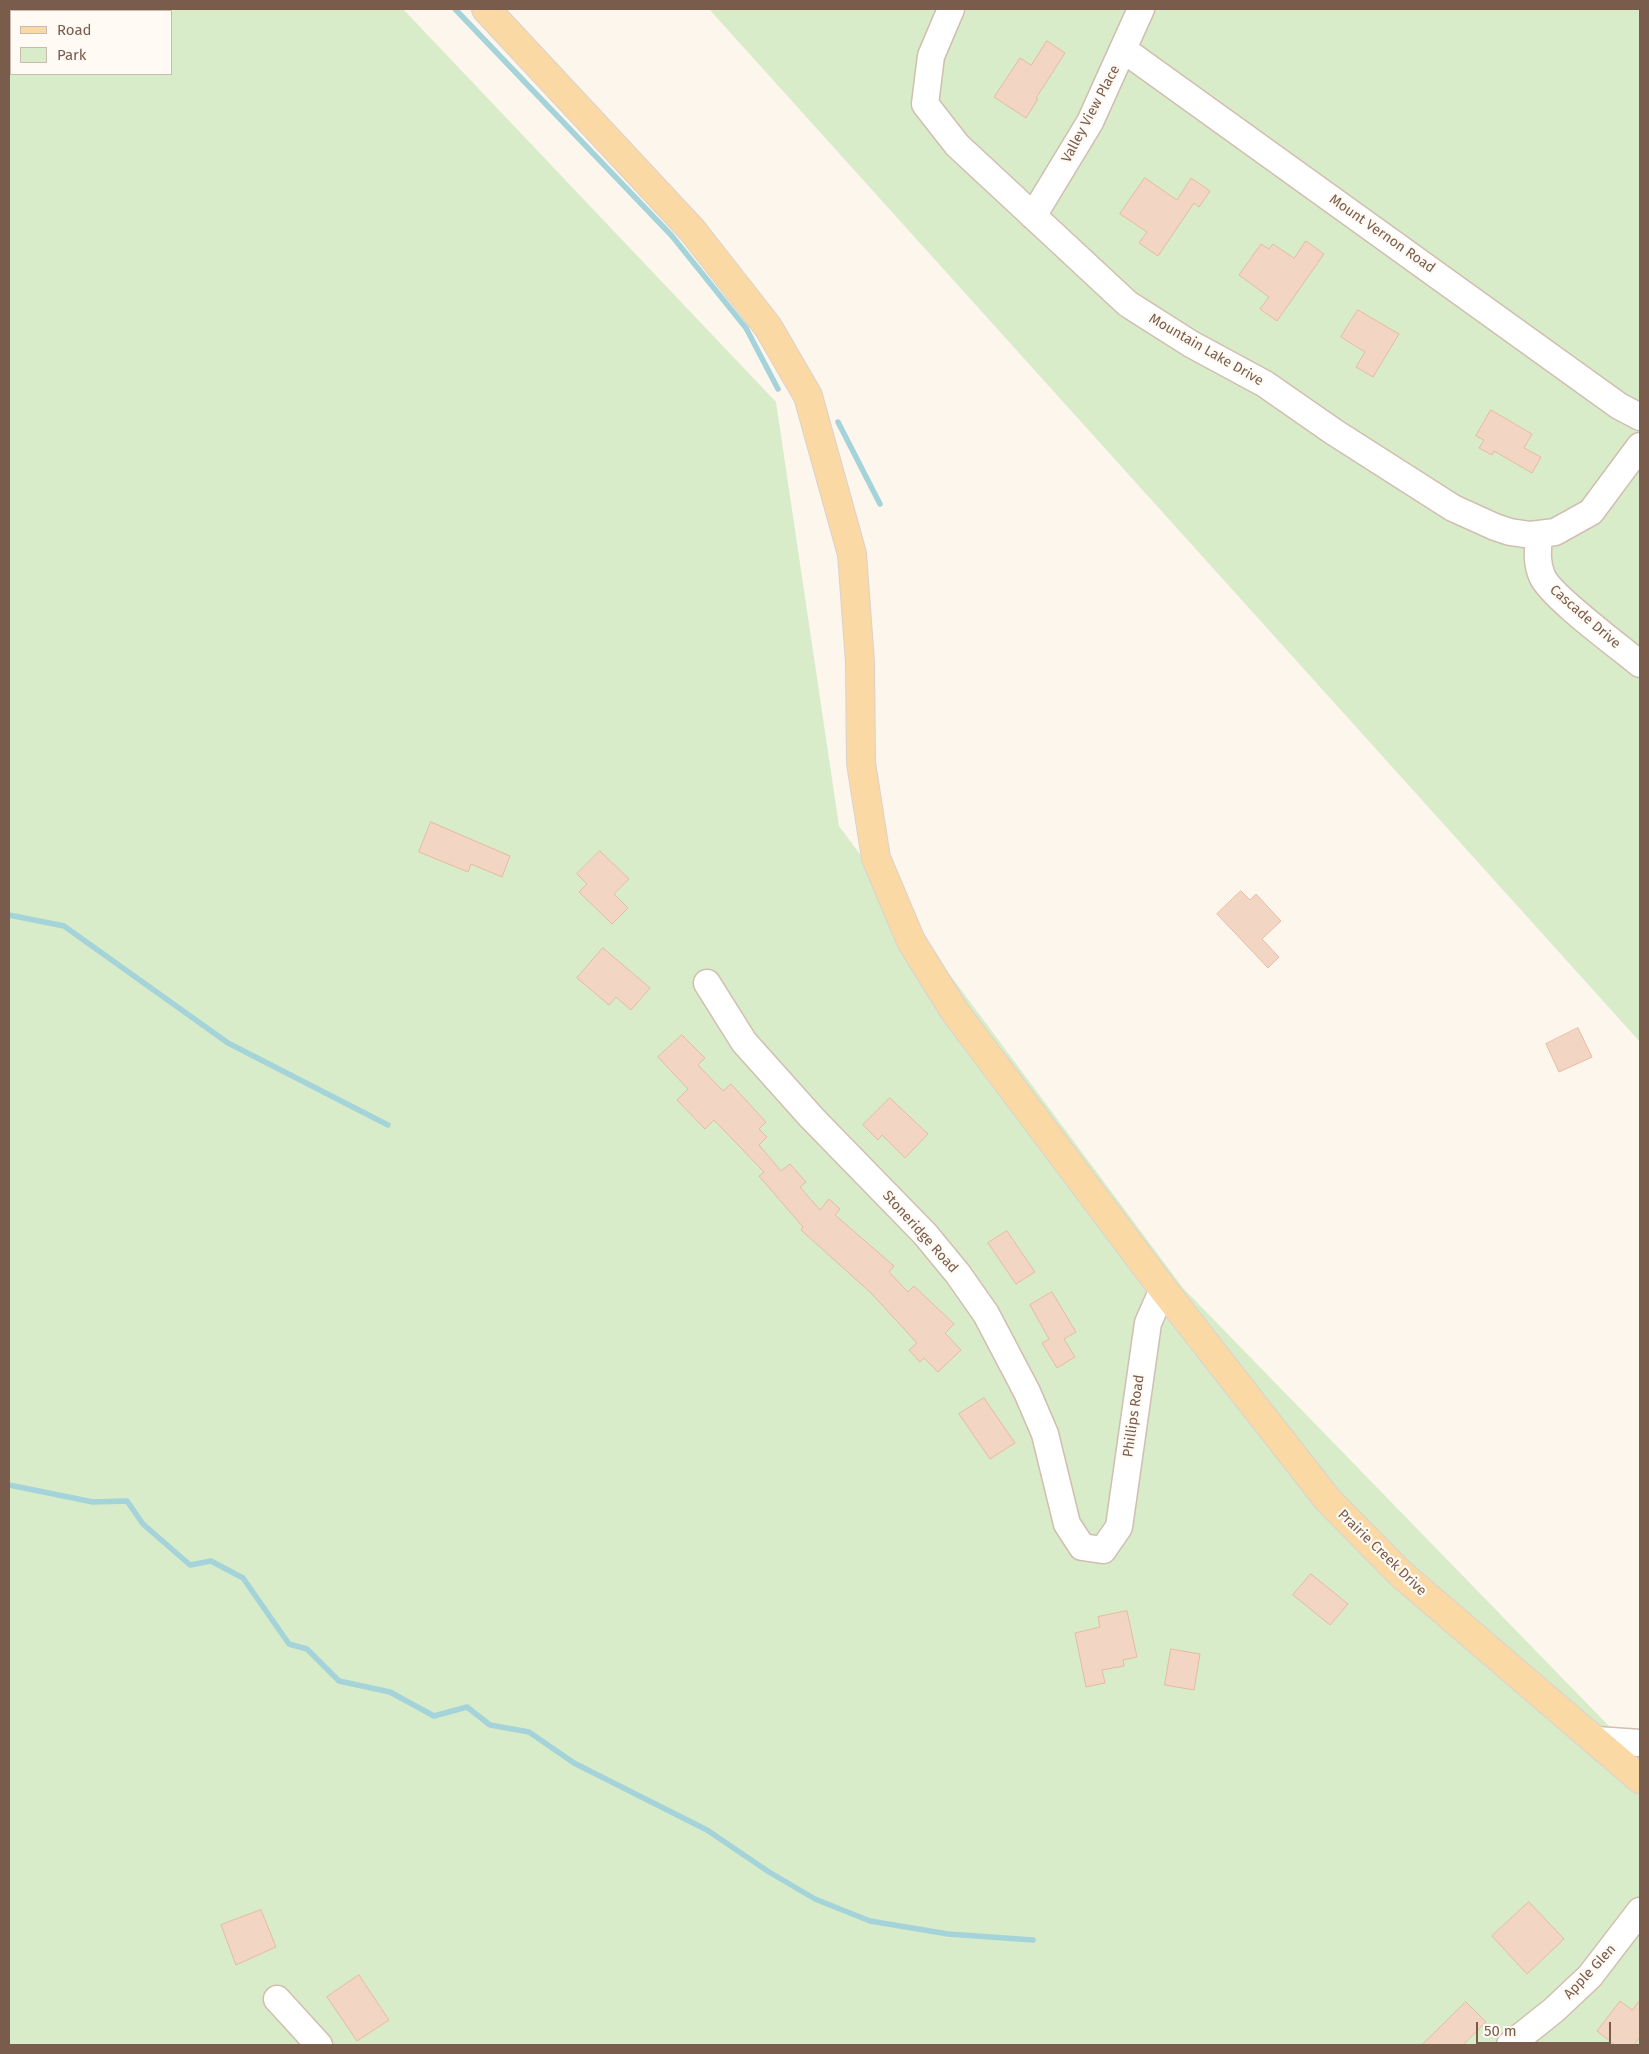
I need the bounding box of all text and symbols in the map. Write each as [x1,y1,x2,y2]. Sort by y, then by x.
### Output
legend [10,10,172,75]
text: Road [57,21,92,39]
text: Park [57,46,87,64]
street label: Valley View Place [1058,62,1124,166]
street label: Mount Vernon Road [1326,191,1438,277]
street label: Mountain Lake Drive [1146,310,1266,390]
street label: Cascade Drive [1546,582,1624,652]
street label: Stoneridge Road [879,1187,961,1277]
street label: Phillips Road [1120,1374,1148,1458]
street label: Prairie Creek Drive [1334,1506,1430,1600]
street label: Apple Glen [1560,1941,1620,2003]
scale bar [1479,2012,1614,2044]
text: 50 m [1484,2022,1517,2040]

